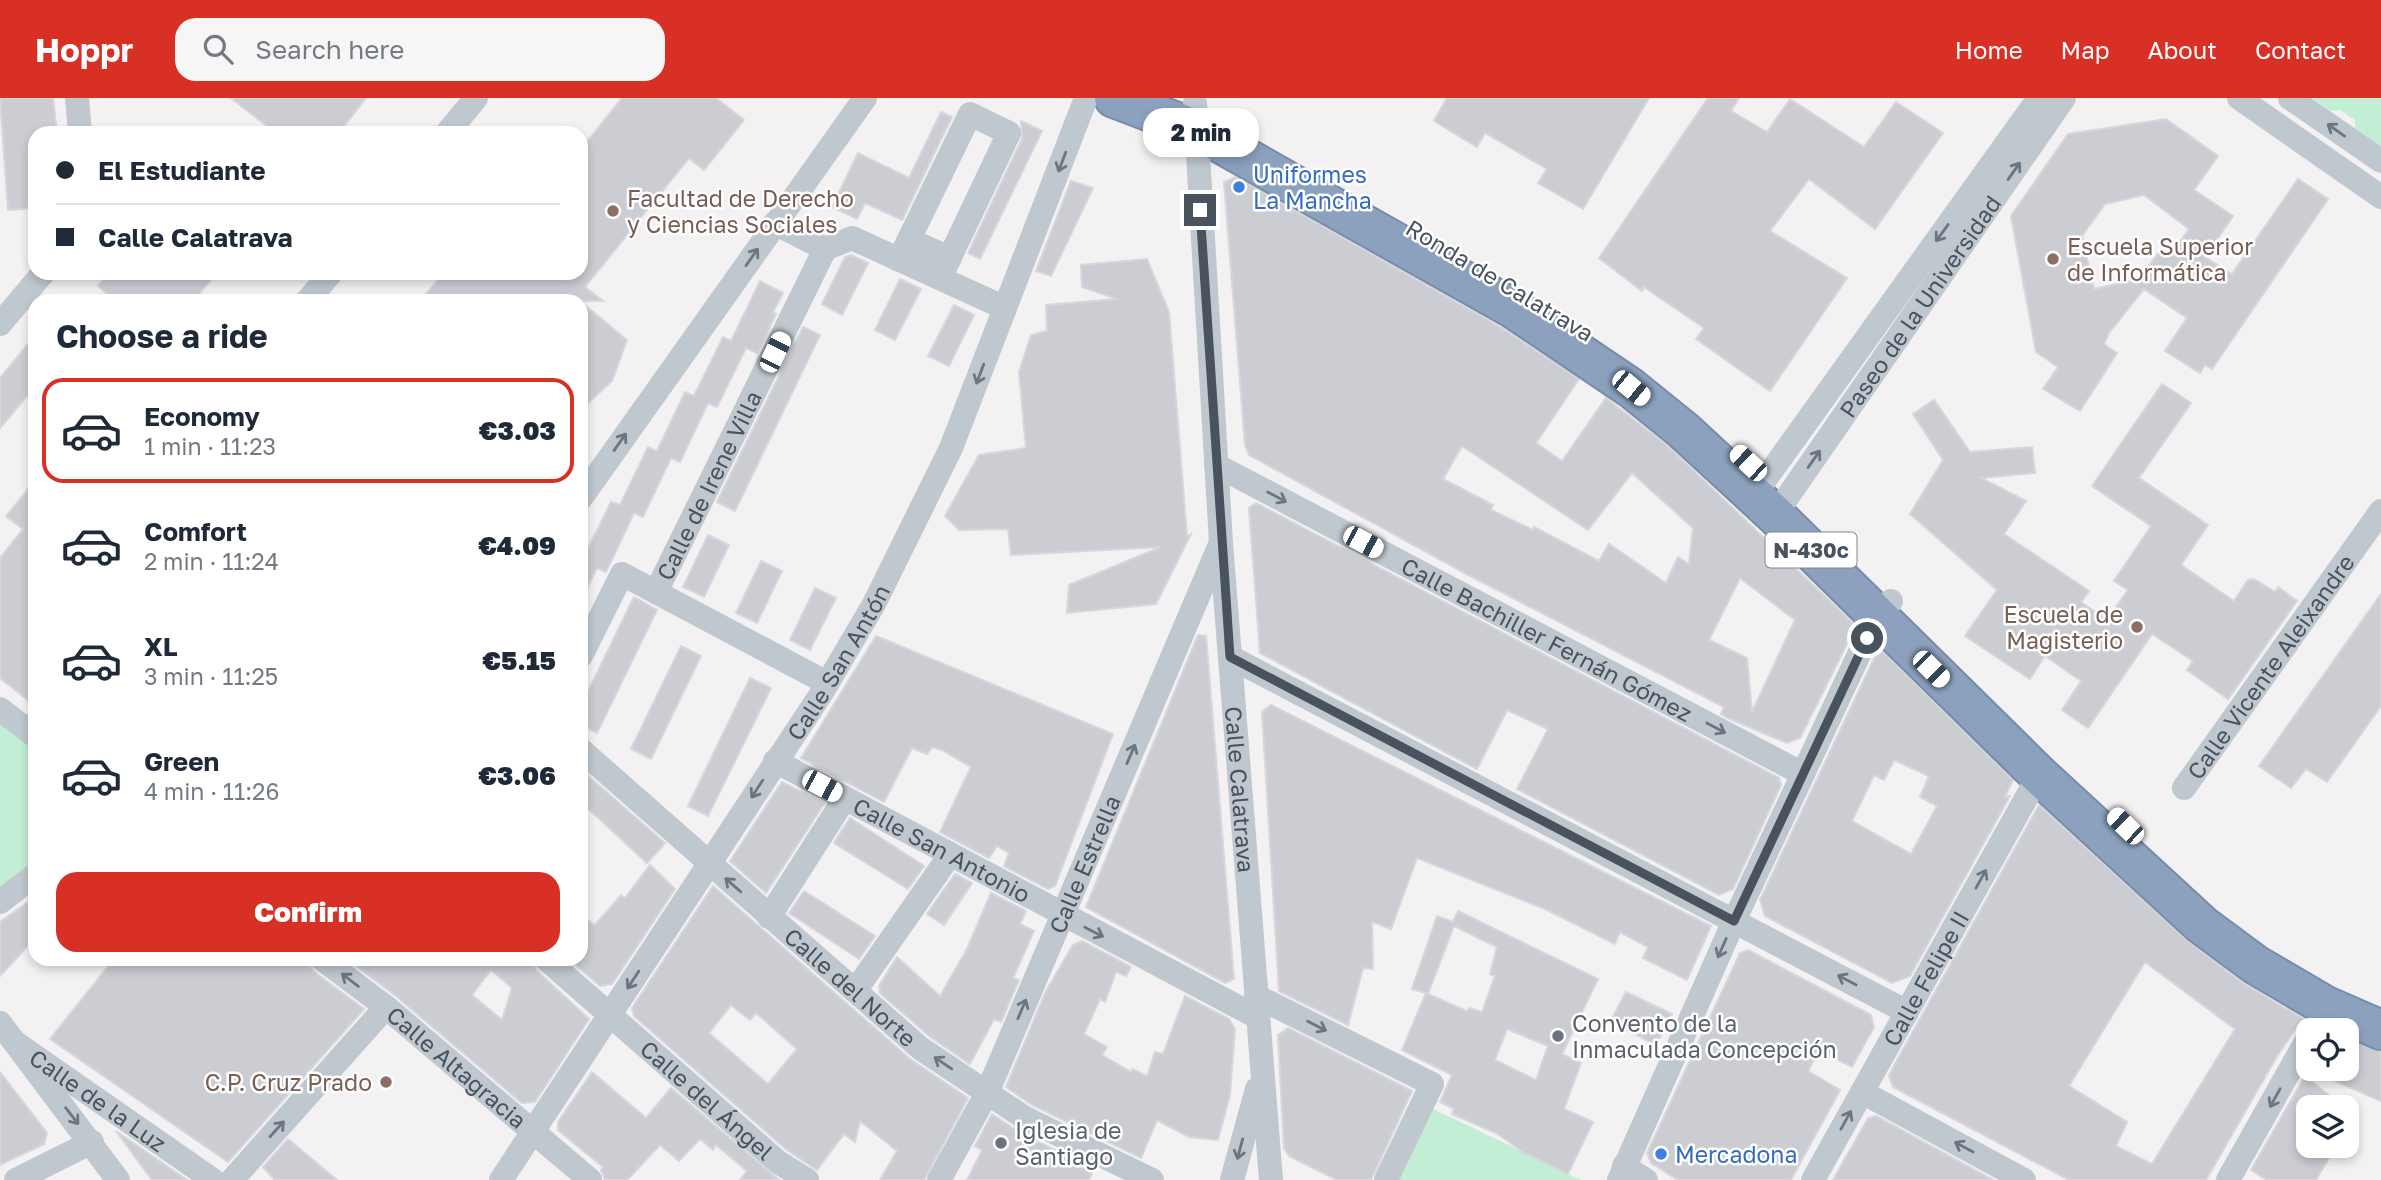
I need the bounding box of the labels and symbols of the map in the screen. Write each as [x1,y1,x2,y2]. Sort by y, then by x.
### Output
callout: 2 min [1142,108,1258,158]
one-way arrow [2327,123,2346,137]
one-way arrow [1054,150,1067,172]
place label: Uniformes La Mancha [1253,160,1372,214]
one-way arrow [2006,162,2021,181]
marker: Uniformes La Mancha [1231,179,1247,195]
place label: Facultad de Derecho y Ciencias Sociales [627,184,854,238]
street label: Paseo de la Universidad [1833,190,2006,423]
route end [1184,194,1216,226]
marker: Facultad de Derecho y Ciencias Sociales [605,203,621,219]
street label: Ronda de Calatrava [1401,213,1599,347]
one-way arrow [1935,223,1949,242]
place label: Escuela Superior de Informática [2067,232,2253,286]
one-way arrow [744,247,759,266]
marker: Escuela Superior de Informática [2045,251,2061,267]
car [757,329,794,375]
one-way arrow [972,362,985,384]
car [1609,367,1654,409]
street label: Calle de Irene Villa [650,386,767,584]
one-way arrow [613,433,627,452]
car [1726,441,1771,485]
one-way arrow [1807,450,1821,469]
one-way arrow [1266,490,1286,504]
car [1340,523,1387,561]
road number: N-430c [1766,532,1856,568]
street label: Calle Vicente Aleixandre [2181,549,2360,784]
street label: Calle Bachiller Fernán Gómez [1397,551,1697,727]
street label: Calle San Antón [781,580,895,745]
place label: Escuela de Magisterio [2003,600,2123,654]
marker: Escuela de Magisterio [2129,619,2145,635]
route start [1851,622,1883,654]
car [1909,647,1954,691]
street label: Calle Calatrava [1220,705,1261,874]
one-way arrow [1705,722,1726,736]
one-way arrow [1125,744,1138,766]
car [799,767,846,805]
one-way arrow [749,778,763,798]
street label: Calle San Antonio [849,791,1035,908]
street label: Calle Estrella [1043,791,1126,938]
car [2103,804,2148,848]
one-way arrow [1975,869,1988,890]
one-way arrow [724,877,742,893]
street label: Calle Felipe II [1877,906,1974,1051]
street label: Calle del Norte [779,922,922,1052]
one-way arrow [1083,926,1104,939]
one-way arrow [1715,937,1728,958]
one-way arrow [626,970,641,989]
one-way arrow [341,972,359,987]
one-way arrow [1837,973,1857,987]
one-way arrow [1017,998,1030,1020]
street label: Calle Altagracia [382,1000,532,1134]
place label: Convento de la Inmaculada Concepción [1572,1009,1837,1063]
one-way arrow [1306,1020,1327,1034]
marker: Convento de la Inmaculada Concepción [1550,1028,1566,1044]
street label: Calle del Ángel [635,1034,779,1166]
street label: Calle de la Luz [24,1043,172,1157]
one-way arrow [934,1056,953,1070]
place label: C.P. Cruz Prado [205,1068,372,1096]
marker: C.P. Cruz Prado [378,1074,394,1090]
one-way arrow [2268,1087,2282,1107]
one-way arrow [65,1106,79,1125]
one-way arrow [1839,1111,1853,1131]
place label: Iglesia de Santiago [1015,1116,1121,1170]
one-way arrow [269,1121,286,1138]
marker: Iglesia de Santiago [993,1135,1009,1151]
one-way arrow [1233,1138,1246,1160]
place label: Mercadona [1675,1140,1797,1168]
one-way arrow [1954,1140,1975,1154]
marker: Mercadona [1653,1146,1669,1162]

